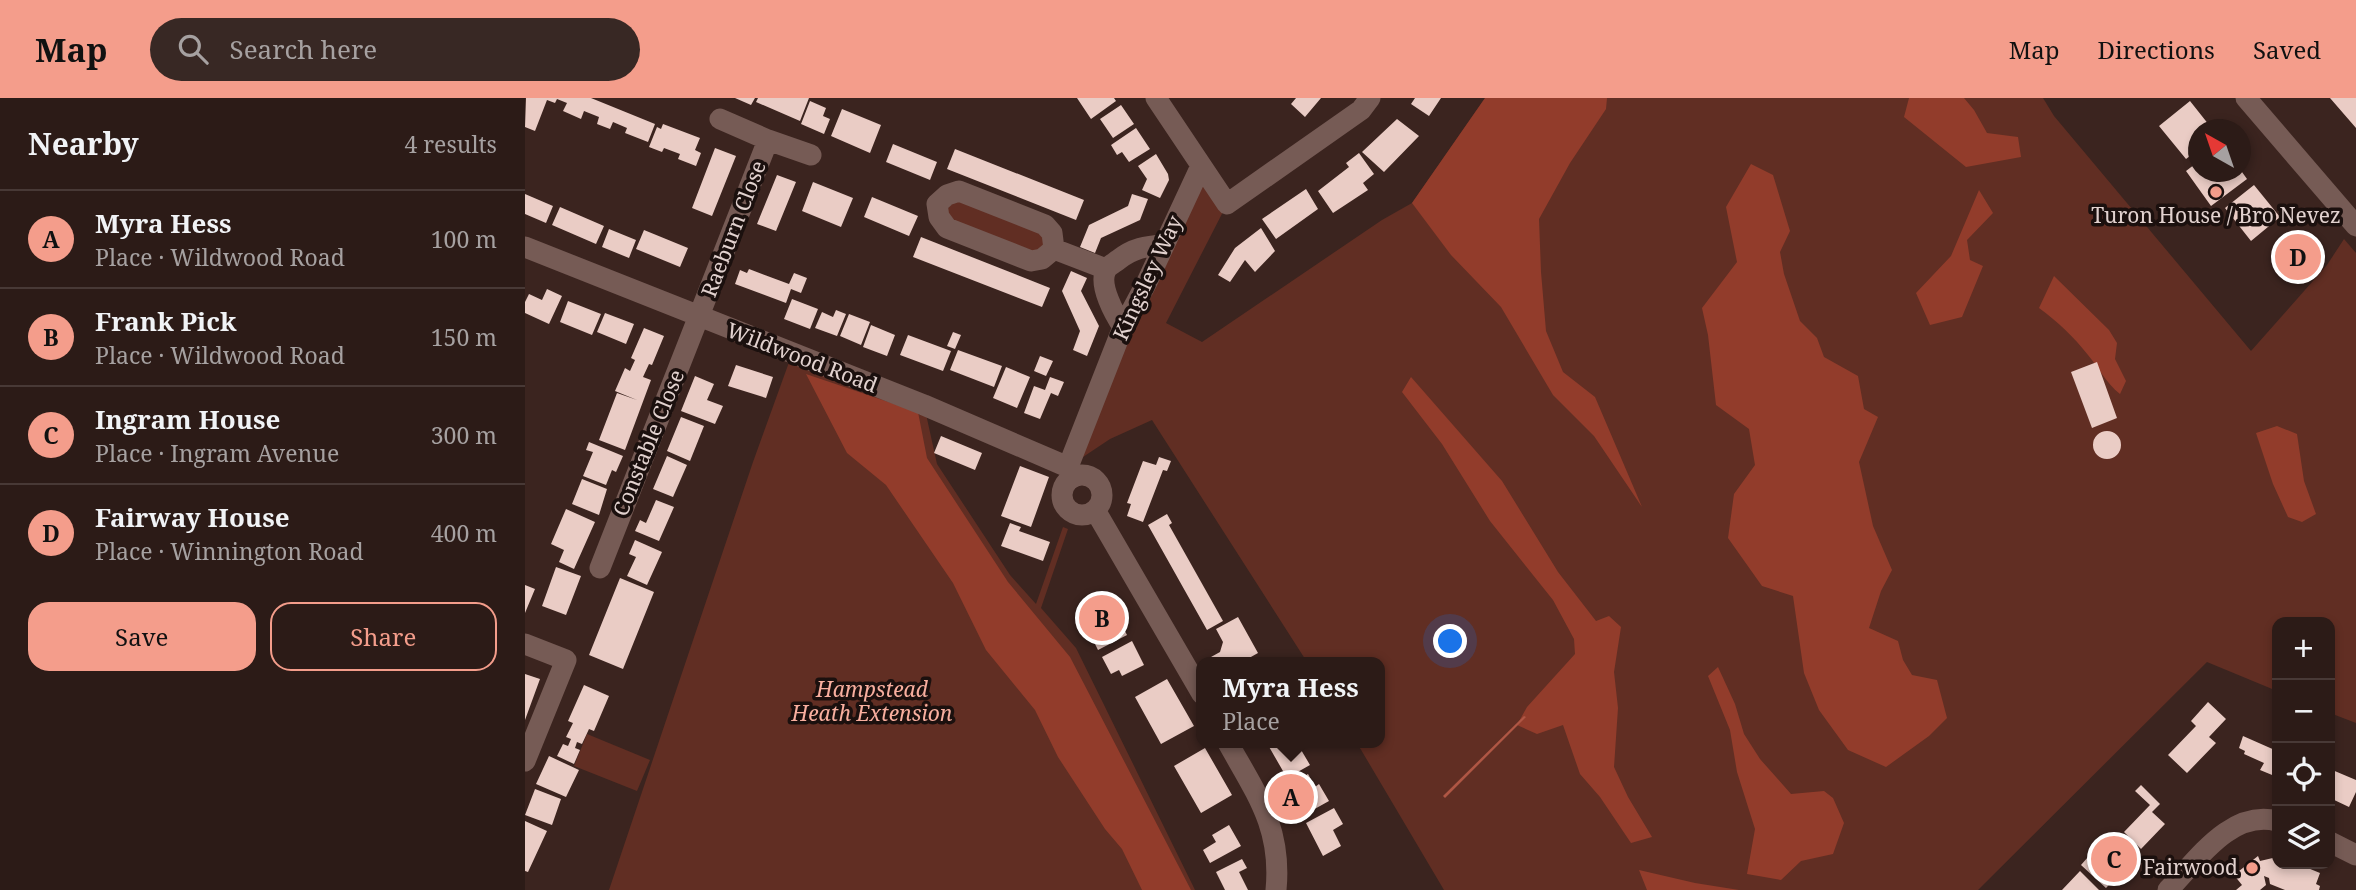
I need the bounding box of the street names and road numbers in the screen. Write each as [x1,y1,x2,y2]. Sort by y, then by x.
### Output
street label: Raeburn Close [694,156,772,301]
street label: Kingsley Way [1106,211,1188,344]
street label: Wildwood Road [723,315,882,399]
street label: Constable Close [606,365,690,520]

